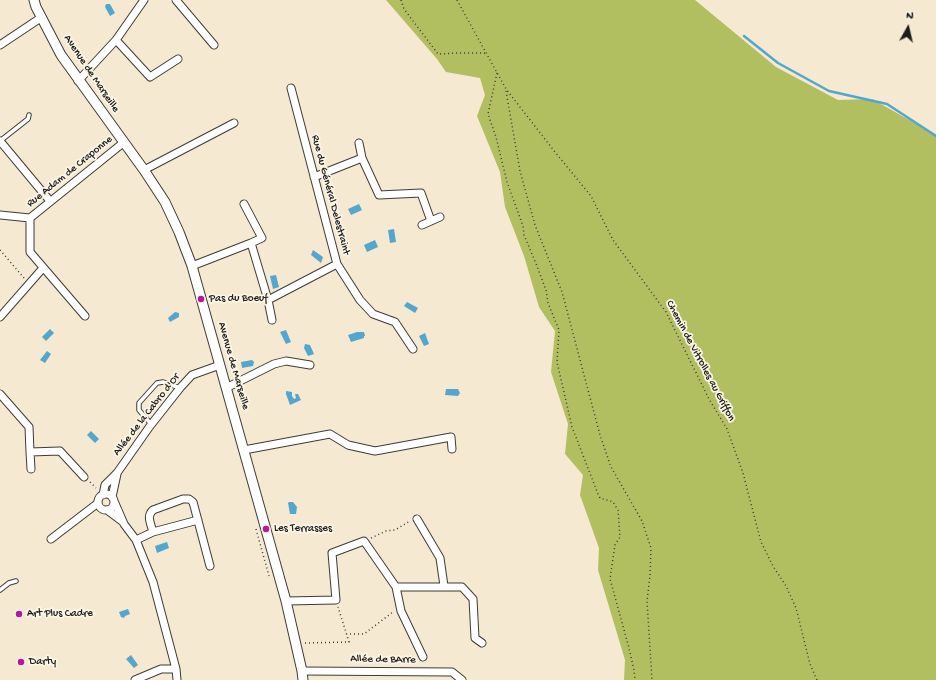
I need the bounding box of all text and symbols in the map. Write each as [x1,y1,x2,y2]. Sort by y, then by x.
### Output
north arrow [888,8,928,48]
text: N [905,10,914,23]
street label: Avenue de Marseille [60,33,122,115]
street label: Rue Adam de Craponne [24,133,116,211]
street label: Rue du Général Delestraint [308,134,352,256]
place label: Pas du Boeuf [209,292,268,306]
marker: Pas du Boeuf [196,294,206,304]
street label: Chemin de Vitrolles au Griffon [663,298,737,424]
street label: Avenue de Marseille [214,321,252,411]
street label: Allée de la Cabro d'Or [111,371,183,459]
place label: Les Terrasses [274,522,332,536]
marker: Les Terrasses [261,524,271,534]
place label: Art Plus Cadre [27,607,93,621]
marker: Art Plus Cadre [14,609,24,619]
street label: Allée de BArre [350,653,416,667]
place label: Darty [29,655,56,669]
marker: Darty [16,657,26,667]

